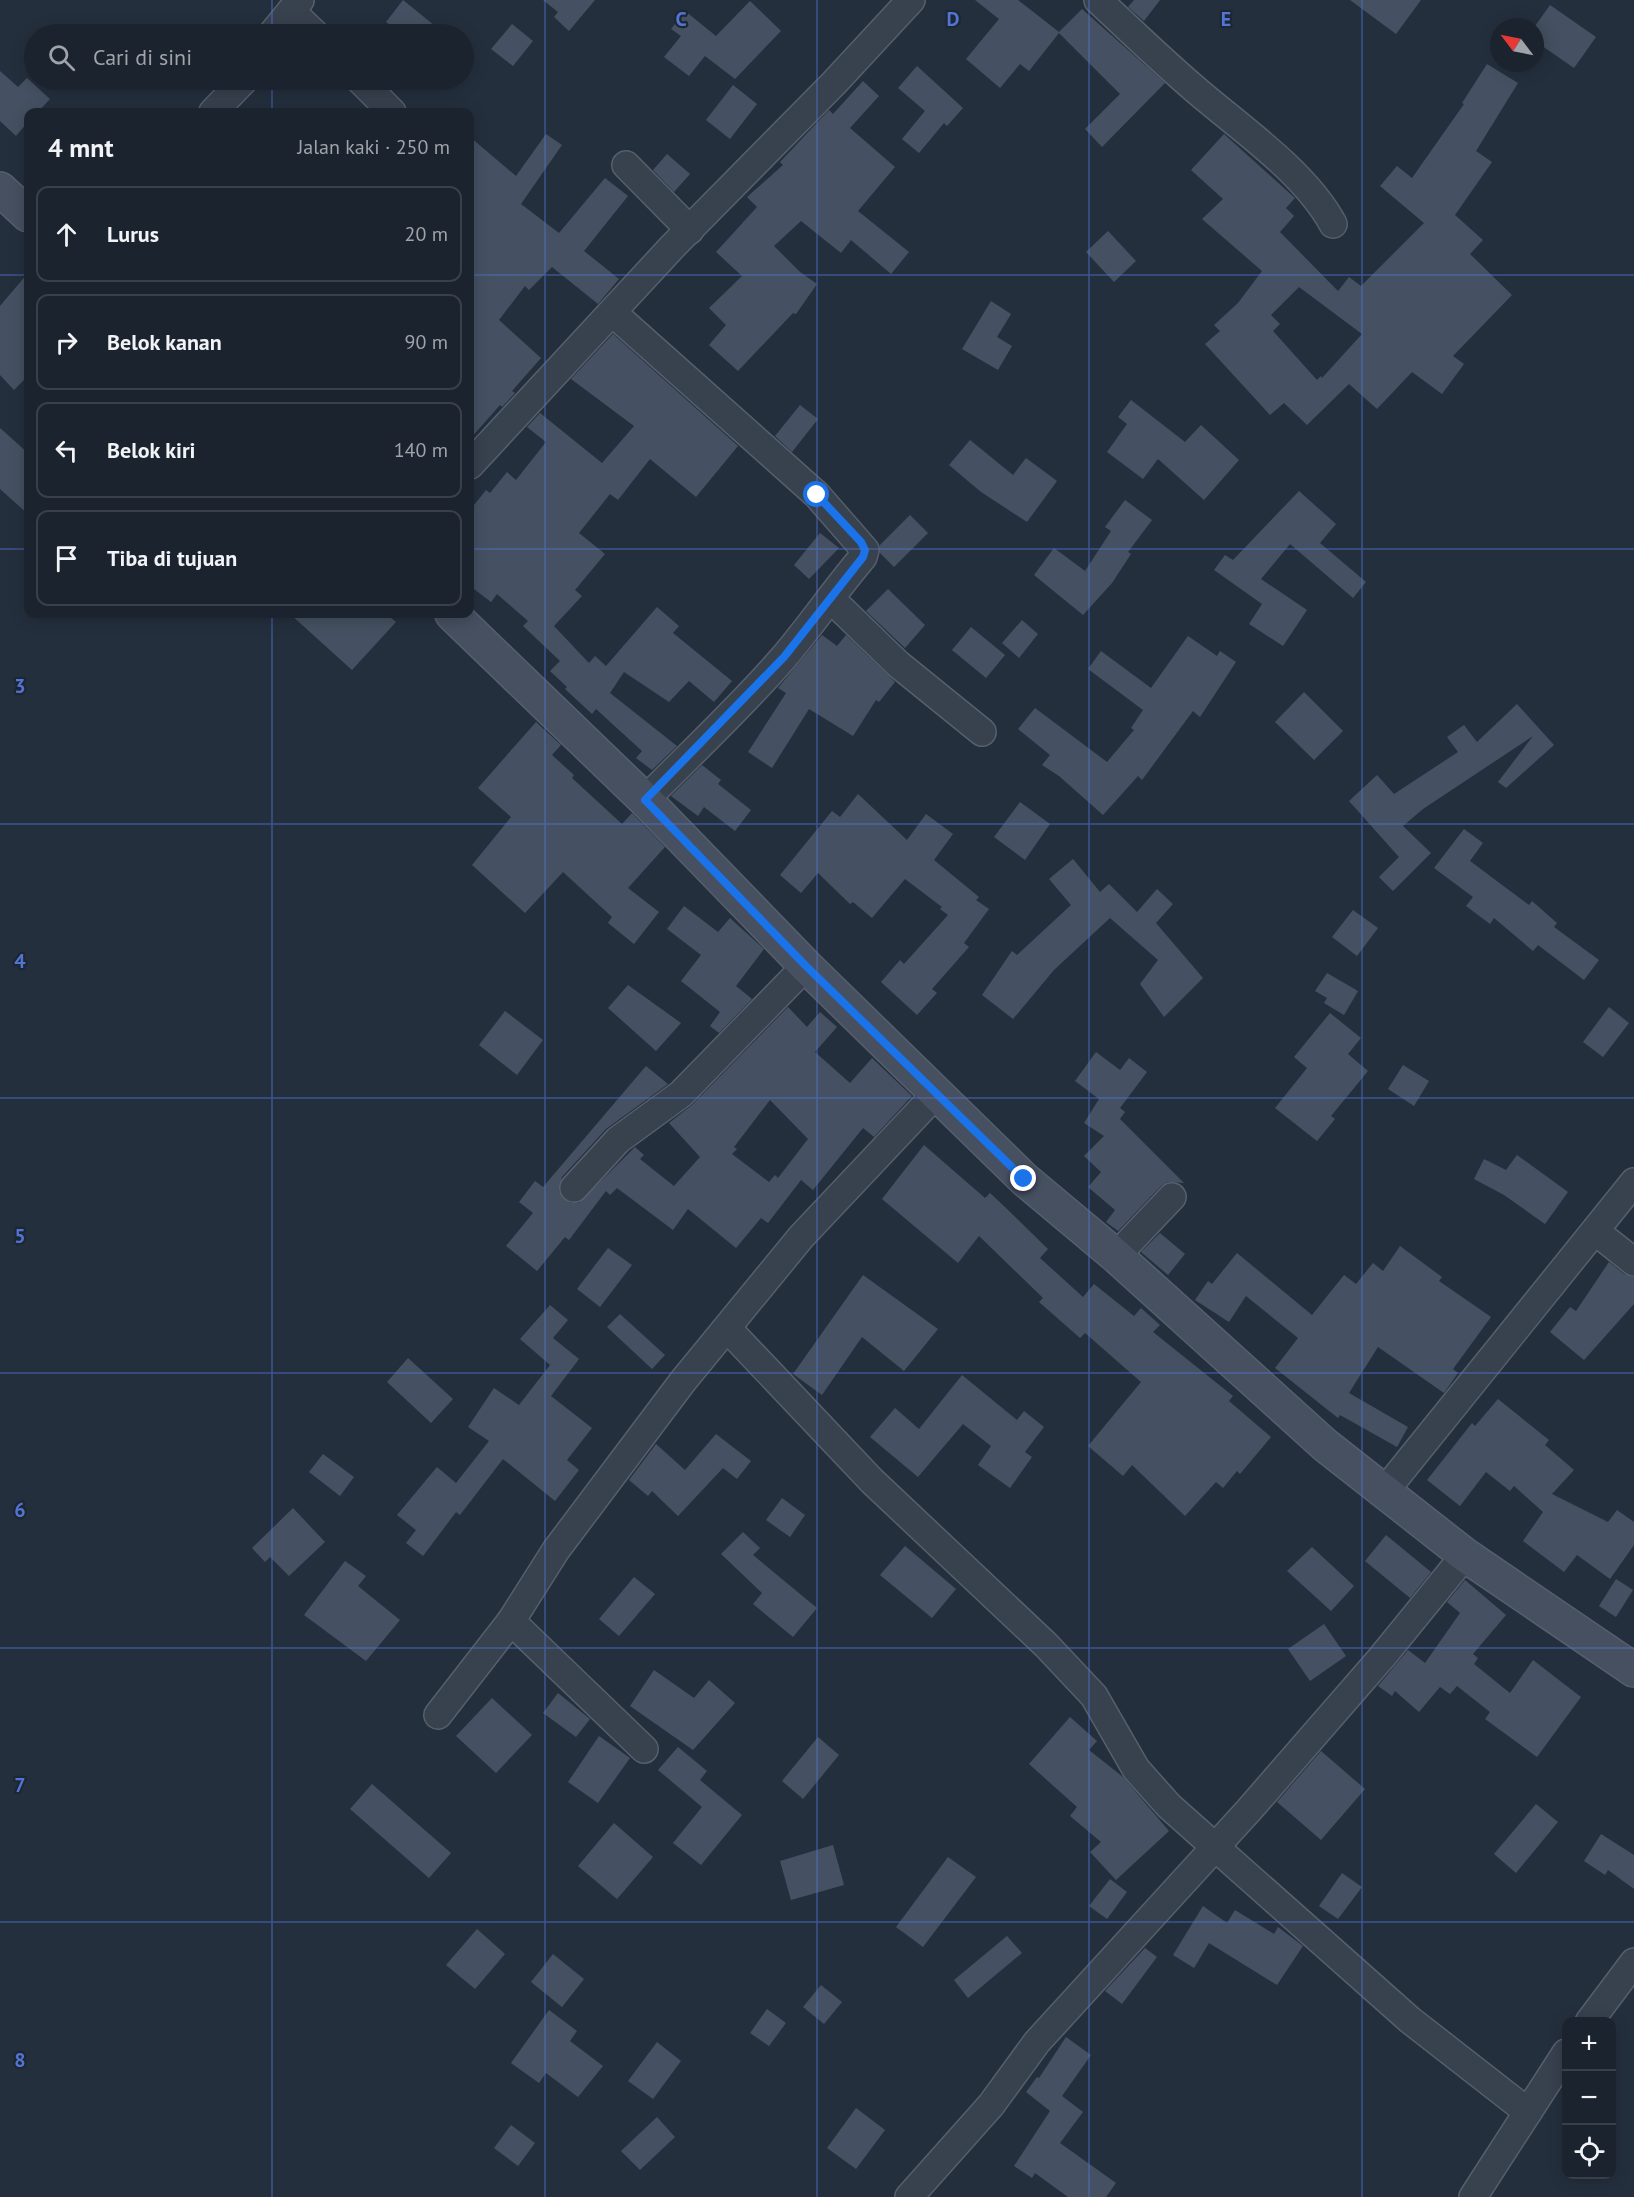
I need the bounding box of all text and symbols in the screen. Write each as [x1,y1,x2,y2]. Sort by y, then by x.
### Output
text: C [675,6,687,32]
text: D [947,6,960,32]
text: E [1221,6,1231,32]
north arrow [1490,18,1544,72]
search box [24,24,474,90]
icon: search [45,41,78,74]
text: Cari di sini [93,43,192,71]
text: 4 mnt [48,131,114,164]
text: Jalan kaki · 250 m [297,134,450,160]
icon: ahead [50,218,83,251]
text: Lurus [107,220,159,248]
text: 20 m [405,221,448,247]
icon: right [50,326,83,359]
text: Belok kanan [107,328,222,356]
text: 90 m [405,329,448,355]
icon: left [50,434,83,467]
text: Belok kiri [107,436,196,464]
text: 140 m [394,437,448,463]
route start [803,481,829,507]
icon: arrive [50,542,83,575]
text: Tiba di tujuan [107,544,237,572]
text: 3 [14,673,26,699]
text: 4 [14,948,26,974]
route end [1010,1165,1036,1191]
text: 5 [14,1223,26,1249]
text: 6 [14,1497,26,1523]
text: 7 [14,1772,26,1798]
map controls [1562,2017,1616,2179]
button: + [1562,2017,1616,2071]
text: 8 [14,2047,26,2073]
button: − [1562,2071,1616,2125]
button: locate [1562,2125,1616,2179]

